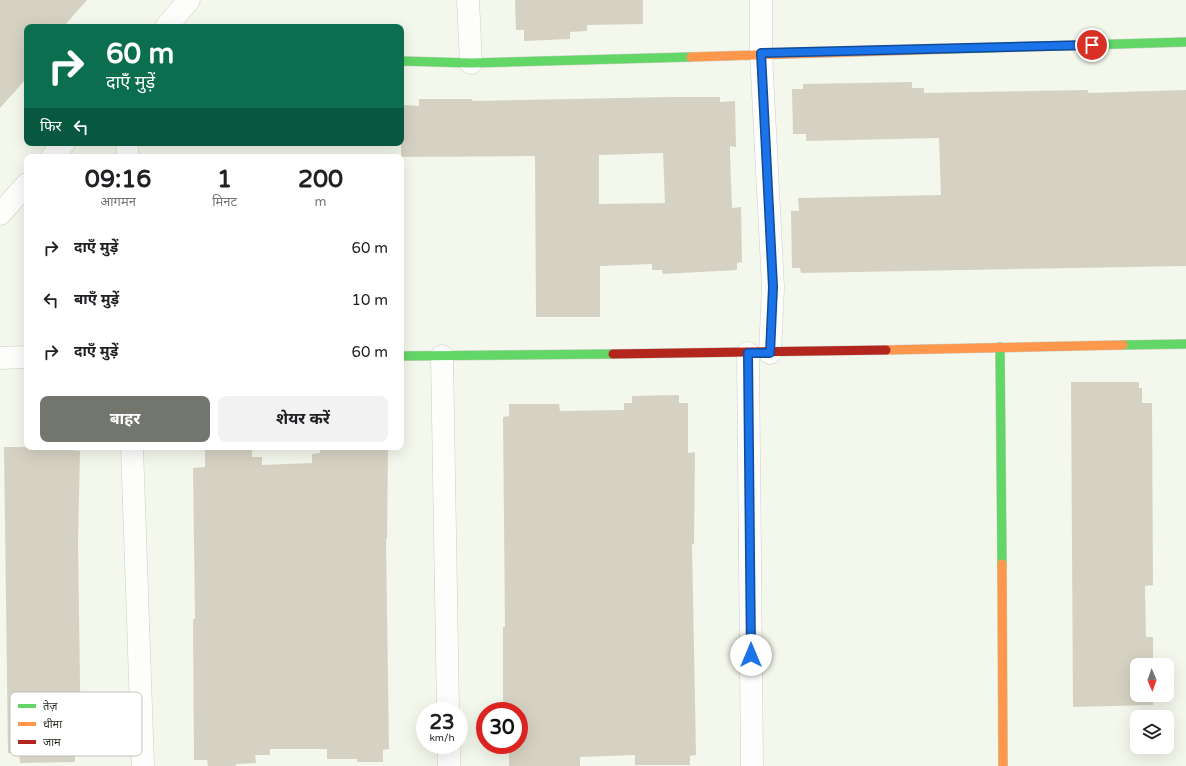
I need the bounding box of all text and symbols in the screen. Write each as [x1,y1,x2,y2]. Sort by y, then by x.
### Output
pin [1075,28,1109,62]
icon: arrive [1081,34,1103,56]
text: 60 m [106,37,174,71]
icon: right [40,40,92,92]
text: दाएँ मुड़ें [106,71,155,93]
icon: left [70,116,92,138]
text: फिर [40,117,62,135]
text: 09:16 [85,165,151,194]
text: 1 [217,165,232,194]
text: 200 [298,165,343,194]
text: आगमन [100,194,136,210]
text: मिनट [212,194,237,210]
text: m [315,194,327,210]
icon: right [40,237,62,259]
text: दाएँ मुड़ें [74,238,118,256]
text: 60 m [351,239,388,257]
icon: left [40,289,62,311]
text: बाएँ मुड़ें [74,290,119,308]
text: 10 m [351,291,388,309]
icon: right [40,341,62,363]
text: दाएँ मुड़ें [74,342,118,360]
text: 60 m [351,343,388,361]
button: बाहर [40,396,210,442]
button: शेयर करें [218,396,388,442]
position arrow [730,634,772,676]
north arrow [1130,658,1174,702]
map controls [1130,658,1174,754]
legend [10,692,142,756]
text: तेज़ [43,700,58,713]
speed limit sign: 30 [476,702,528,754]
button: layers [1130,710,1174,754]
text: 23 [429,711,455,735]
text: धीमा [43,718,62,731]
text: km/h [429,732,455,744]
text: जाम [43,736,61,749]

